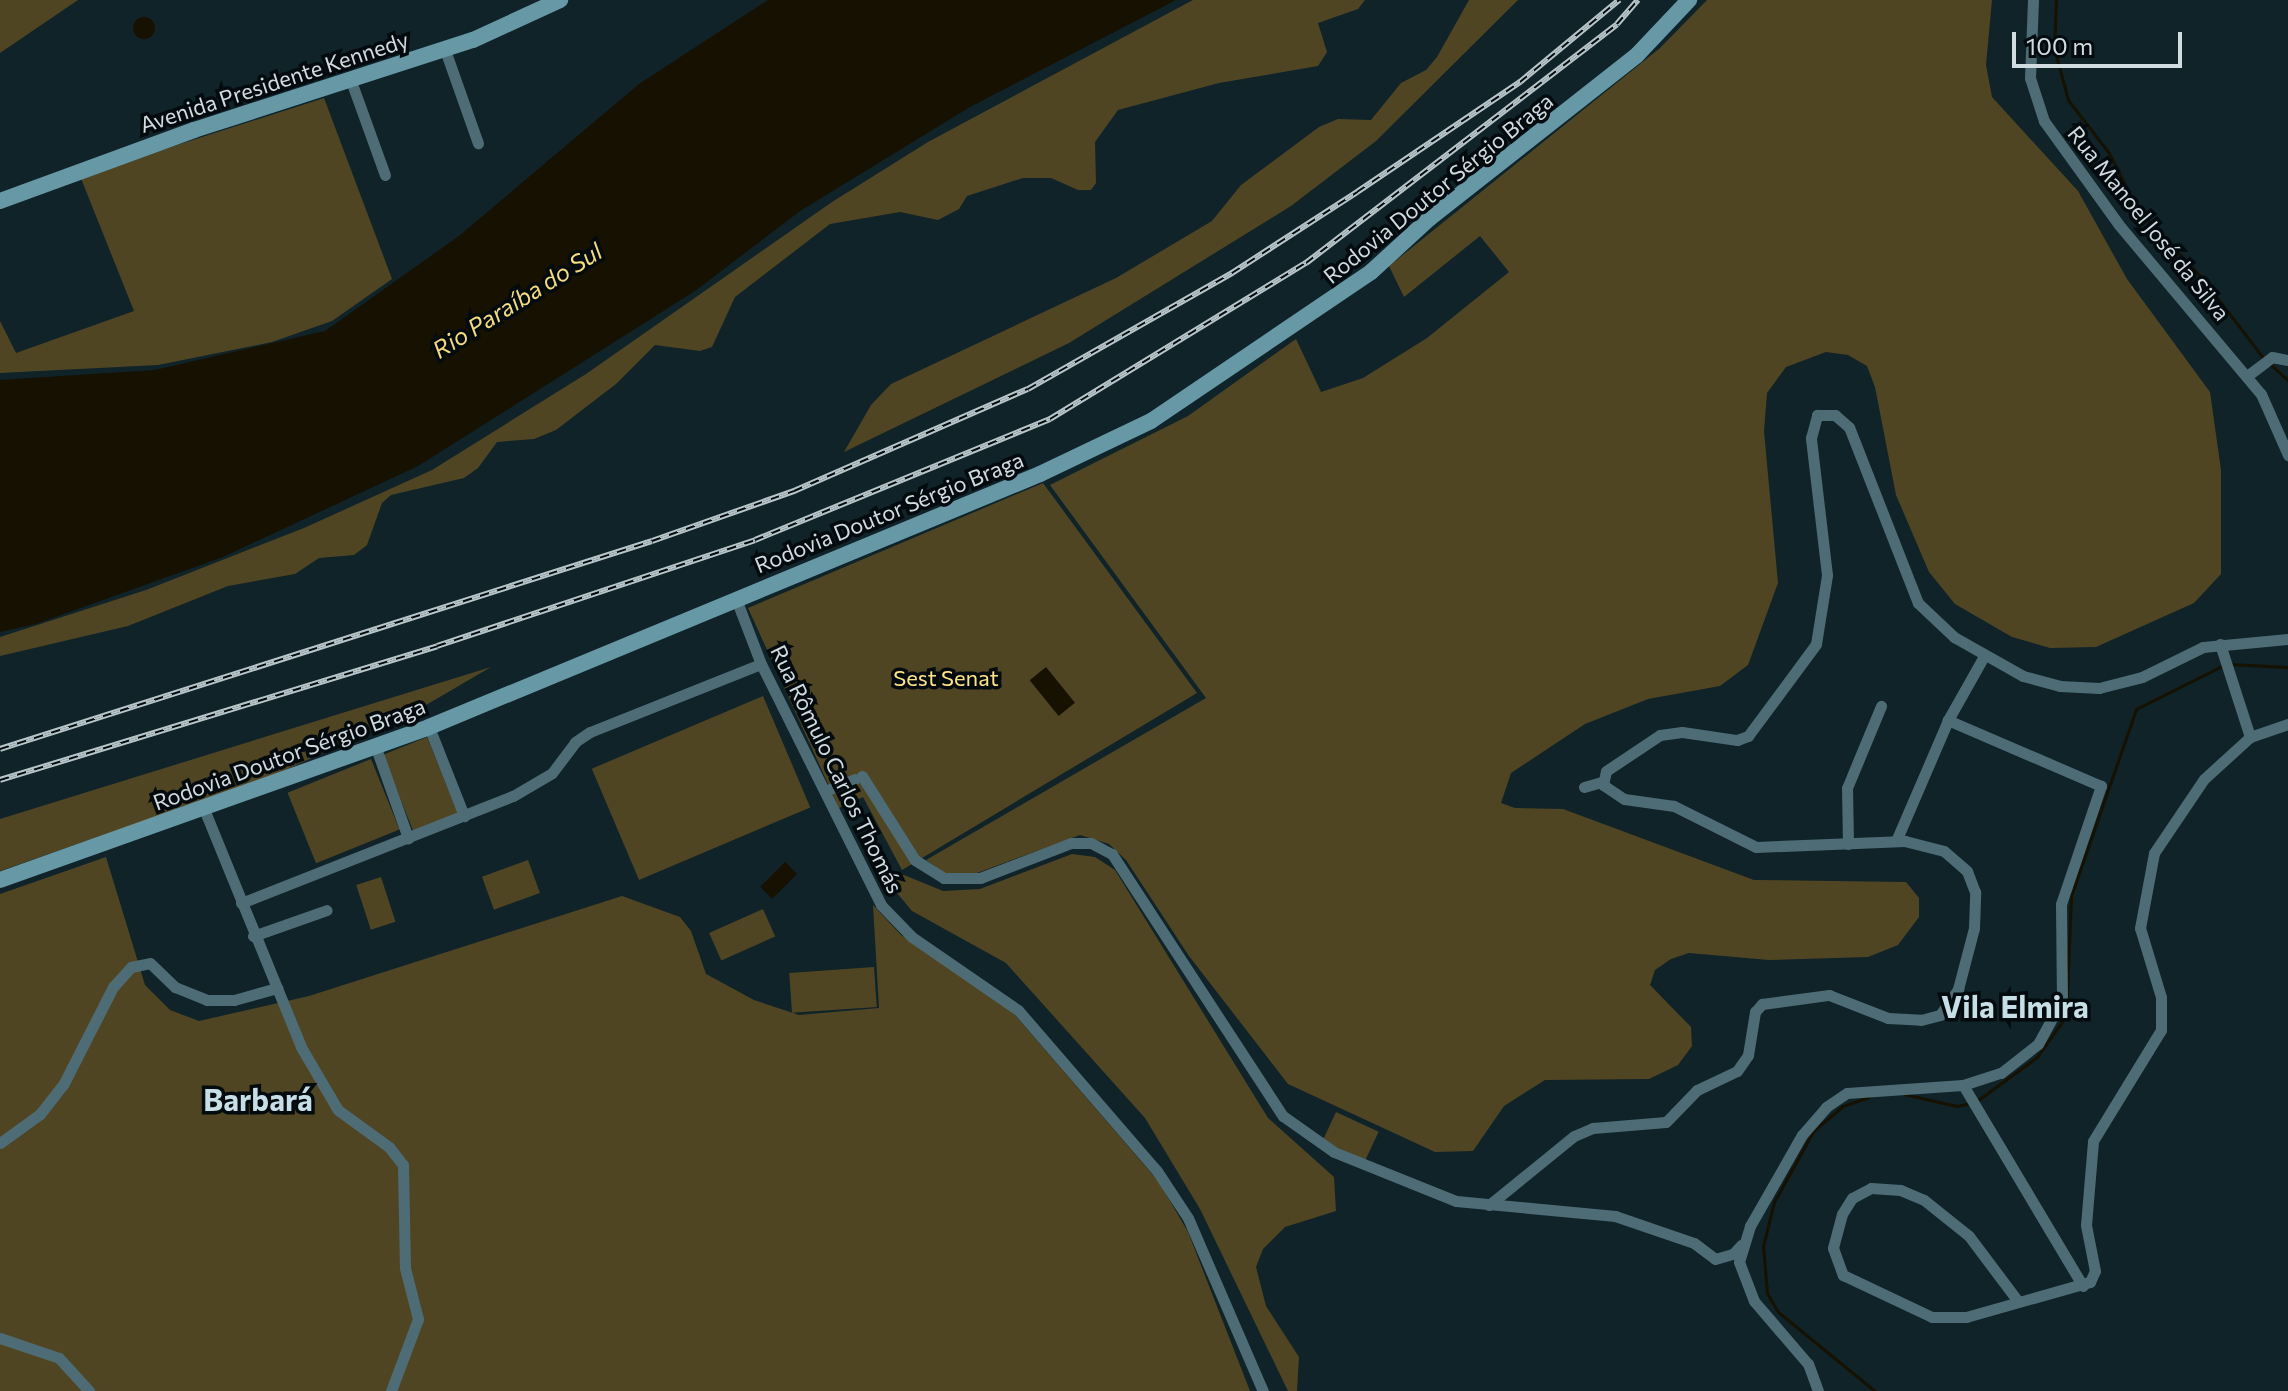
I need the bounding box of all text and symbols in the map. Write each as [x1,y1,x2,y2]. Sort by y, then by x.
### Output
scale bar [2016,16,2186,66]
street label: Avenida Presidente Kennedy [136,26,412,138]
text: 100 m [2026,31,2093,60]
street label: Rodovia Doutor Sérgio Braga [1318,87,1558,289]
street label: Rua Manoel José da Silva [2062,120,2236,326]
water label: Rio Paraíba do Sul [427,236,607,364]
street label: Rodovia Doutor Sérgio Braga [751,446,1027,578]
street label: Rua Rômulo Carlos Thomás [765,641,909,897]
park label: Sest Senat [893,665,999,691]
street label: Rodovia Doutor Sérgio Braga [149,692,429,816]
district label: Vila Elmira [1941,988,2089,1024]
district label: Barbará [203,1081,313,1117]

